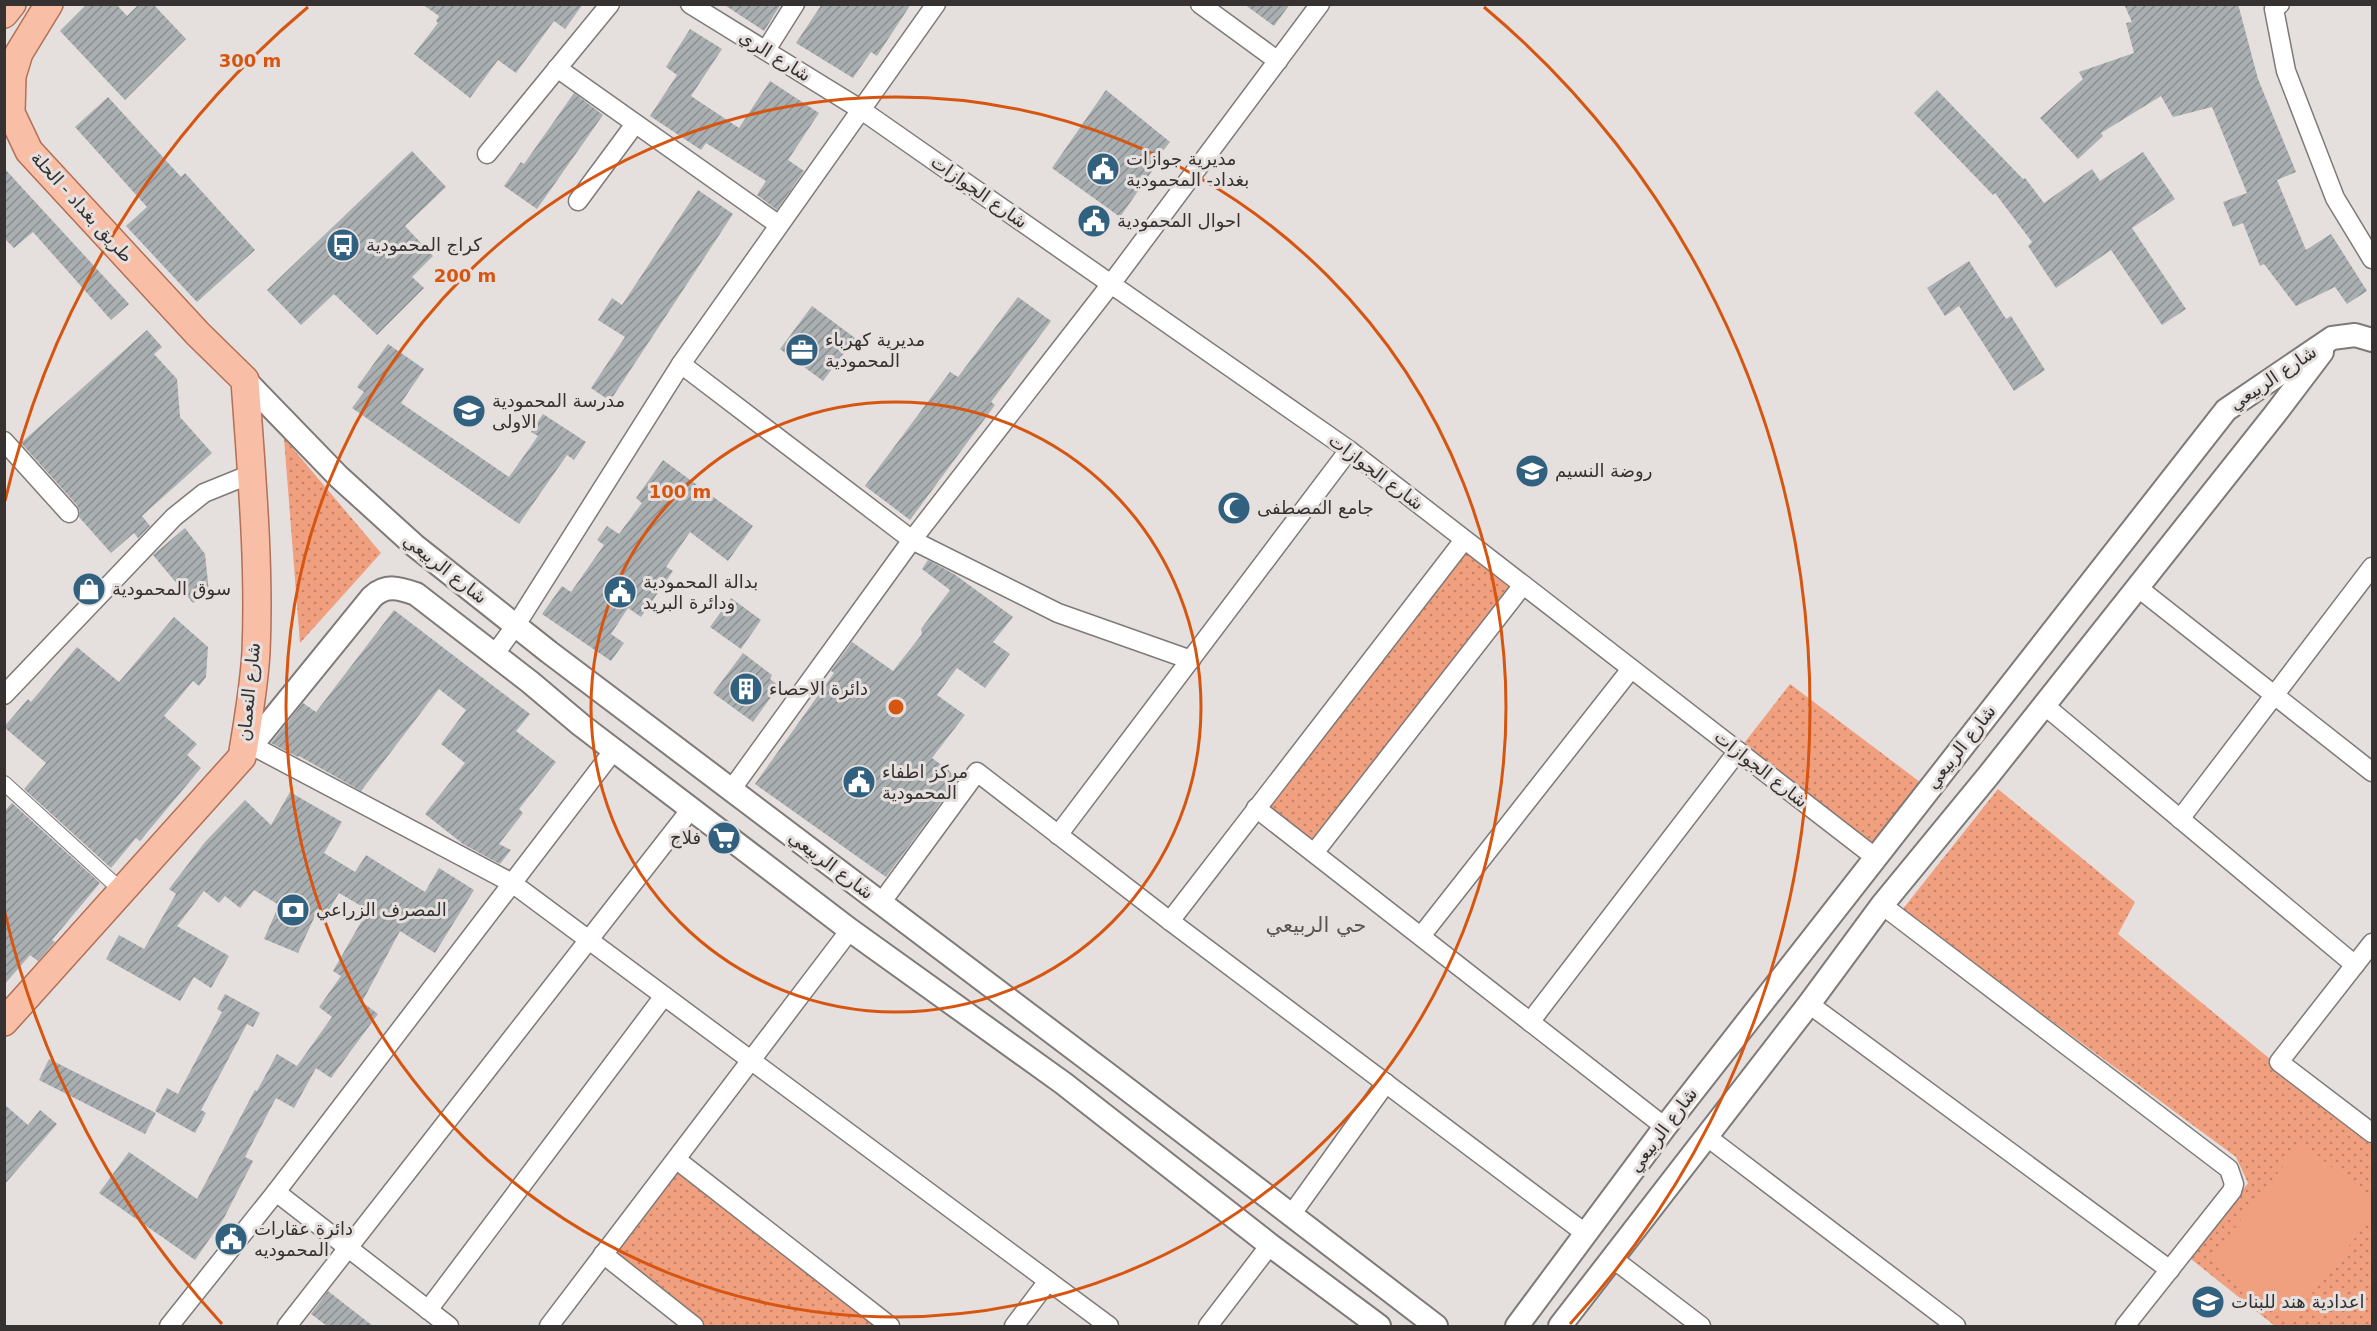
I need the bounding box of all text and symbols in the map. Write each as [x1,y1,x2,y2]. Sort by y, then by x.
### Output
street label: شارع الري [735,25,815,87]
text: 300 m [219,50,281,71]
street label: طريق بغداد - الحلة [26,147,138,267]
place label: مديرية جوازات بغداد- المحمودية [1126,148,1249,191]
street label: شارع الجوازات [927,151,1031,233]
public building icon: مديرية جوازات بغداد- المحمودية [1085,151,1121,187]
public building icon: احوال المحمودية [1076,203,1112,239]
place label: احوال المحمودية [1117,210,1241,232]
bus stop icon: كراج المحمودية [325,227,361,263]
place label: كراج المحمودية [366,234,482,256]
text: 200 m [434,265,496,286]
place label: مديرية كهرباء المحمودية [825,329,925,372]
office icon: مديرية كهرباء المحمودية [784,332,820,368]
street label: شارع الربيعي [2225,341,2321,415]
place label: مدرسة المحمودية الاولى [492,390,625,433]
school or university icon: مدرسة المحمودية الاولى [451,393,487,429]
street label: شارع الجوازات [1324,429,1428,515]
school or university icon: روضة النسيم [1514,453,1550,489]
place label: روضة النسيم [1555,460,1652,482]
text: 100 m [649,481,711,502]
mosque icon: جامع المصطفى [1216,490,1252,526]
place label: جامع المصطفى [1257,497,1374,519]
street label: شارع الربيعي [399,529,491,609]
shop icon: سوق المحمودية [71,571,107,607]
place label: بدالة المحمودية ودائرة البريد [643,571,758,614]
public building icon: بدالة المحمودية ودائرة البريد [602,574,638,610]
place label: سوق المحمودية [112,578,231,600]
street label: شارع النعمان [233,641,265,743]
building icon: دائرة الاحصاء [728,671,764,707]
place label: دائرة الاحصاء [769,678,868,700]
centre of rings [886,697,906,717]
street label: شارع الربيعي [1921,701,2001,793]
street label: شارع الجوازات [1710,726,1812,812]
place label: مركز اطفاء المحمودية [882,761,968,804]
public building icon: مركز اطفاء المحمودية [841,764,877,800]
supermarket icon: فلاح [706,820,742,856]
street label: شارع الربيعي [784,826,878,904]
place label: فلاح [670,827,701,849]
bank icon: المصرف الزراعي [275,892,311,928]
place label: المصرف الزراعي [316,899,447,921]
district label: حي الربيعي [1266,913,1366,937]
street label: شارع الربيعي [1624,1083,1702,1177]
place label: دائرة عقارات المحموديه [254,1218,353,1261]
public building icon: دائرة عقارات المحموديه [213,1221,249,1257]
school or university icon: اعدادية هند للبنات [2190,1284,2226,1320]
place label: اعدادية هند للبنات [2231,1291,2364,1312]

